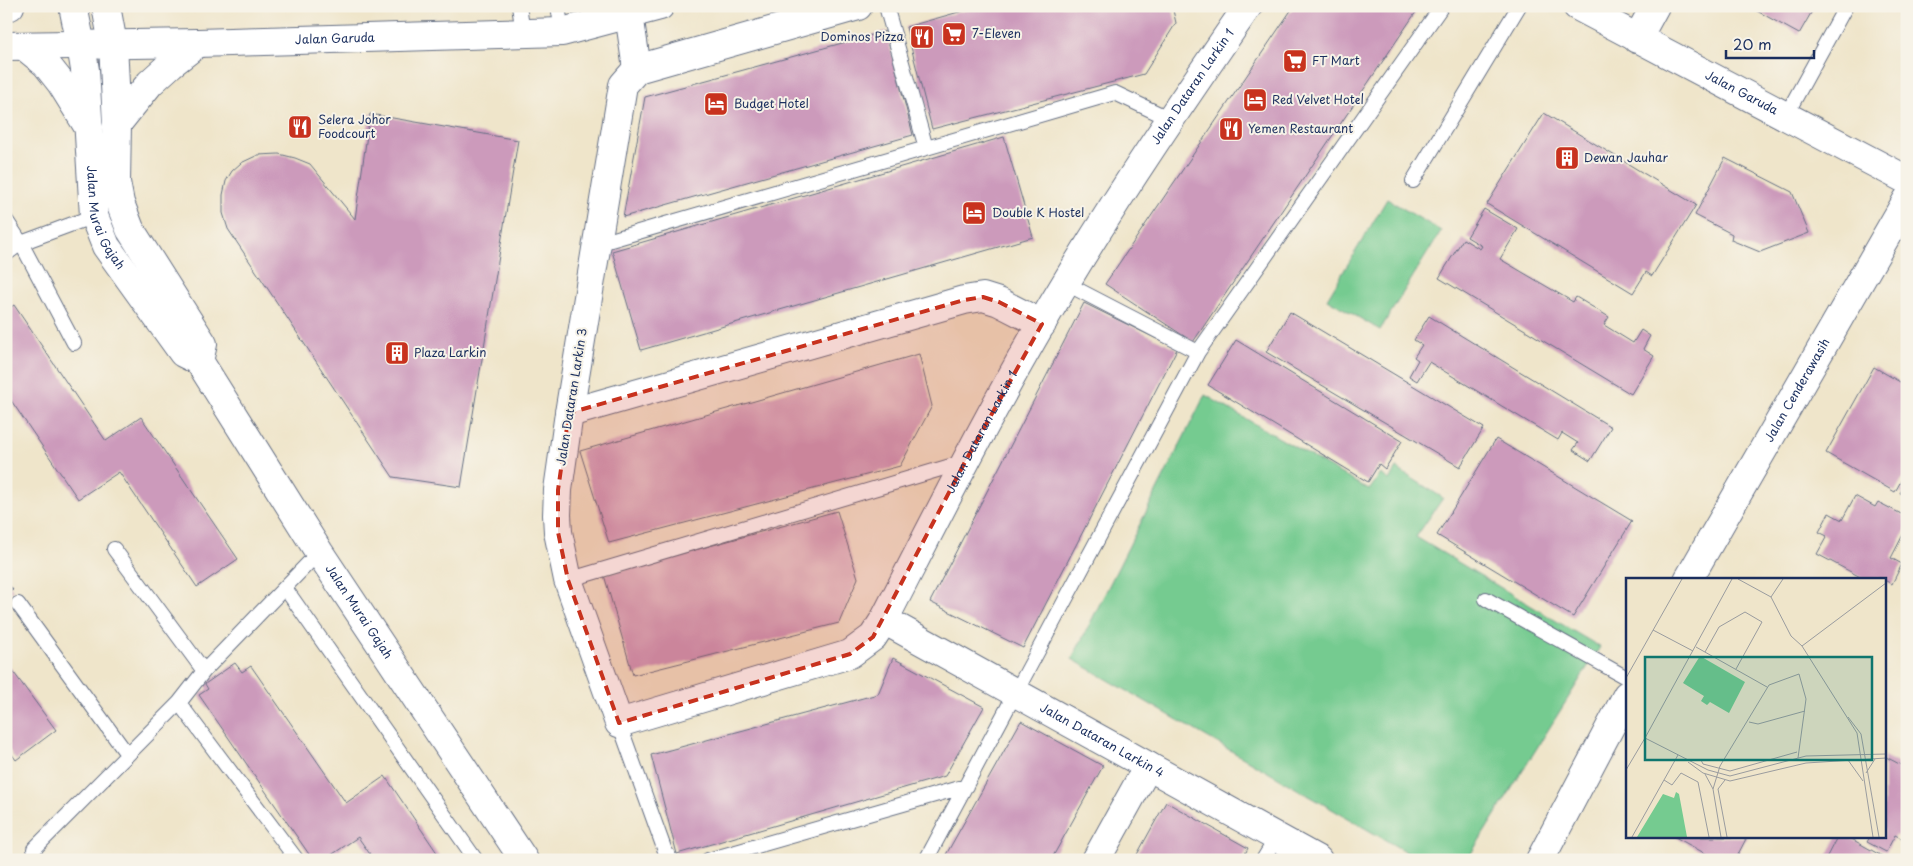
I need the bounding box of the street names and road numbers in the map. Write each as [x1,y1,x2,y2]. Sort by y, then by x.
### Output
street label: Jalan Dataran Larkin 1 [1146,25,1238,148]
street label: Jalan Garuda [295,28,376,48]
street label: Jalan Garuda [1702,65,1782,119]
street label: Jalan Murai Gajah [83,165,130,273]
street label: Jalan Dataran Larkin 3 [551,327,591,467]
street label: Jalan Cenderawasih [1759,334,1834,445]
street label: Jalan Dataran Larkin 1 [941,367,1021,496]
street label: Jalan Murai Gajah [322,560,398,662]
street label: Jalan Dataran Larkin 4 [1037,698,1168,781]

